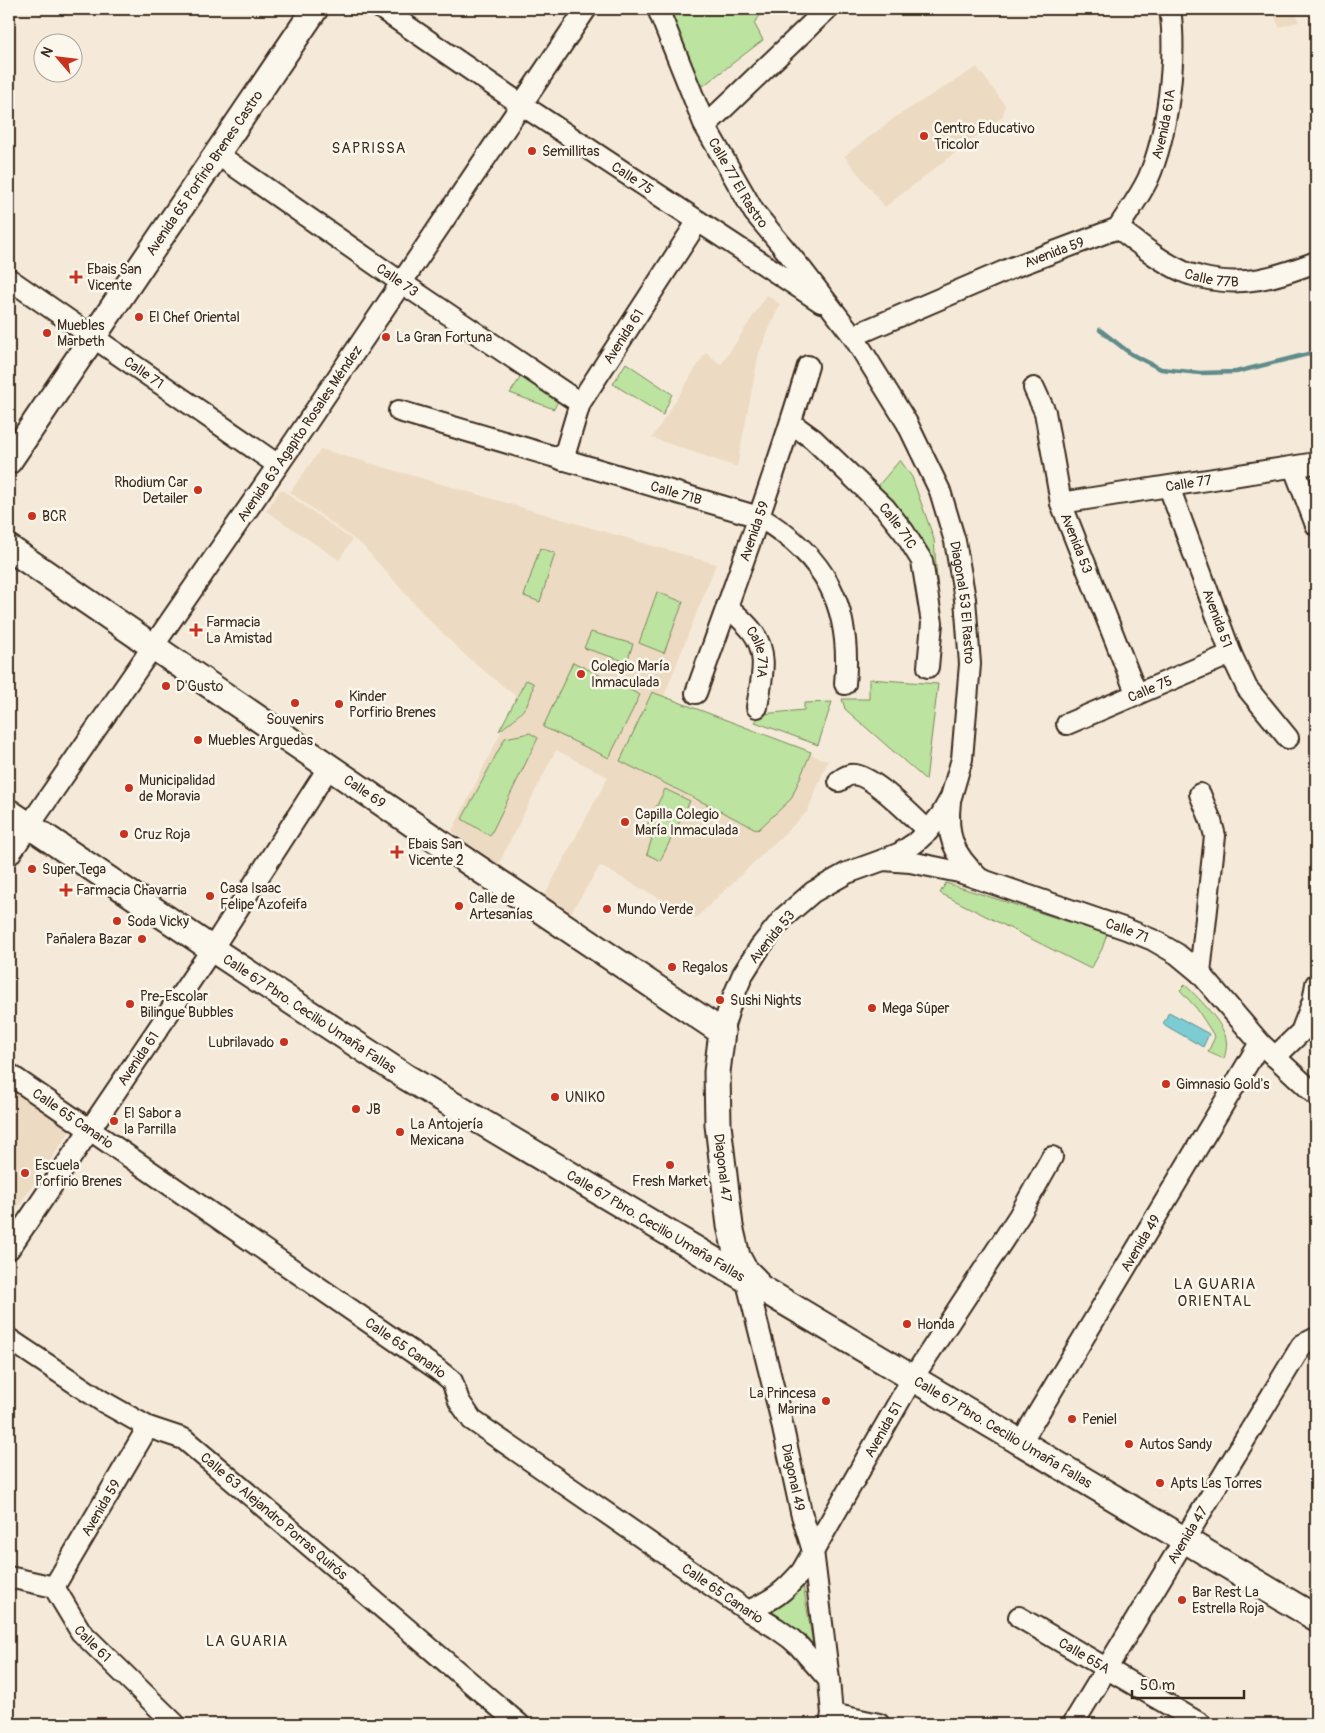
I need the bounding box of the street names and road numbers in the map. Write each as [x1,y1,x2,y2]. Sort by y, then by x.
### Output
street label: Avenida 65 Porfirio Brenes Castro [142,86,266,259]
street label: Avenida 61A [1148,88,1178,161]
street label: Calle 77 El Rastro [705,135,772,232]
street label: Calle 75 [608,158,657,198]
street label: Avenida 59 [1022,233,1087,271]
street label: Calle 73 [373,259,422,300]
street label: Calle 77B [1183,265,1239,290]
street label: Avenida 61 [599,306,647,367]
street label: Avenida 63 Agapito Rosales Méndez [233,342,365,525]
street label: Calle 71 [121,353,167,392]
street label: Calle 77 [1164,471,1213,495]
street label: Calle 71B [649,477,704,508]
street label: Avenida 59 [735,499,772,563]
street label: Calle 71C [876,499,921,552]
street label: Avenida 53 [1057,511,1097,576]
street label: Diagonal 53 El Rastro [947,540,979,665]
street label: Avenida 51 [1199,587,1236,650]
street label: Calle 71A [743,622,771,679]
street label: Calle 75 [1125,672,1175,706]
street label: Calle 69 [341,771,389,812]
street label: Avenida 53 [745,907,799,967]
street label: Calle 71 [1103,914,1151,946]
street label: Calle 67 Pbro. Cecilio Umaña Fallas [220,950,400,1077]
street label: Avenida 61 [114,1028,162,1089]
street label: Calle 65 Canario [29,1084,117,1152]
street label: Diagonal 47 [711,1133,736,1203]
street label: Calle 67 Pbro. Cecilio Umaña Fallas [564,1166,749,1285]
street label: Avenida 49 [1117,1211,1164,1275]
street label: Calle 65 Canario [362,1314,450,1382]
street label: Calle 67 Pbro. Cecilio Umaña Fallas [911,1372,1096,1492]
street label: Avenida 51 [860,1399,906,1460]
street label: Diagonal 49 [778,1442,809,1513]
street label: Calle 63 Alejandro Porras Quirós [197,1448,352,1584]
street label: Avenida 59 [77,1476,124,1539]
street label: Avenida 47 [1164,1503,1211,1566]
street label: Calle 65 Canario [679,1559,767,1627]
street label: Calle 61 [70,1622,115,1665]
street label: Calle 65A [1056,1634,1113,1677]

